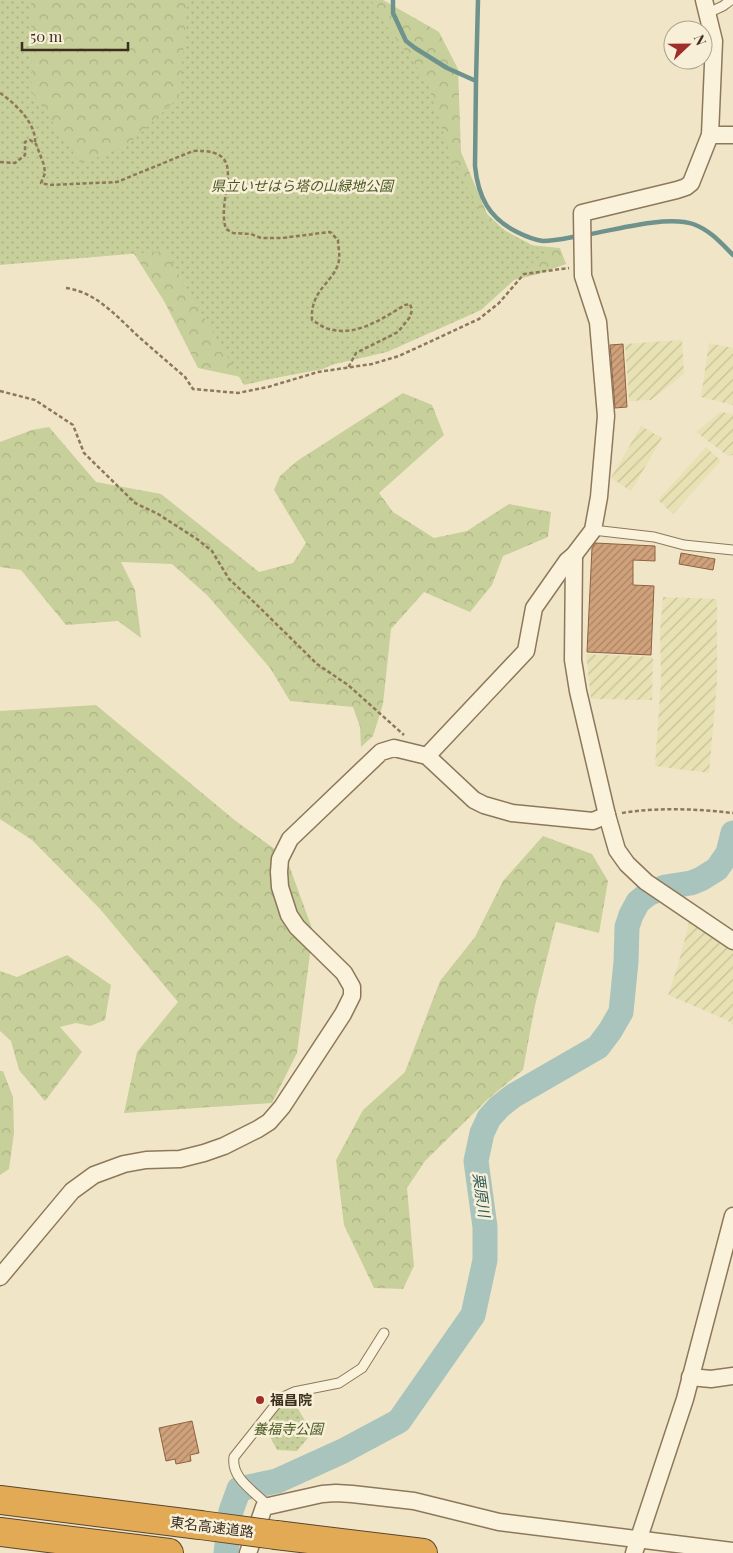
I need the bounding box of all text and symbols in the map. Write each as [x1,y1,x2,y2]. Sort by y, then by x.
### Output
scale bar [22,20,129,52]
north arrow [663,20,713,70]
text: 50 m [30,26,63,46]
text: N [690,32,711,48]
park label: 県立いせはら塔の山緑地公園 [211,176,395,195]
water label: 栗原川 [469,1171,495,1221]
place label: 福昌院 [270,1390,312,1409]
marker: 福昌院 [254,1394,266,1406]
park label: 養福寺公園 [253,1419,325,1438]
street label: 東名高速道路 [169,1512,255,1541]

